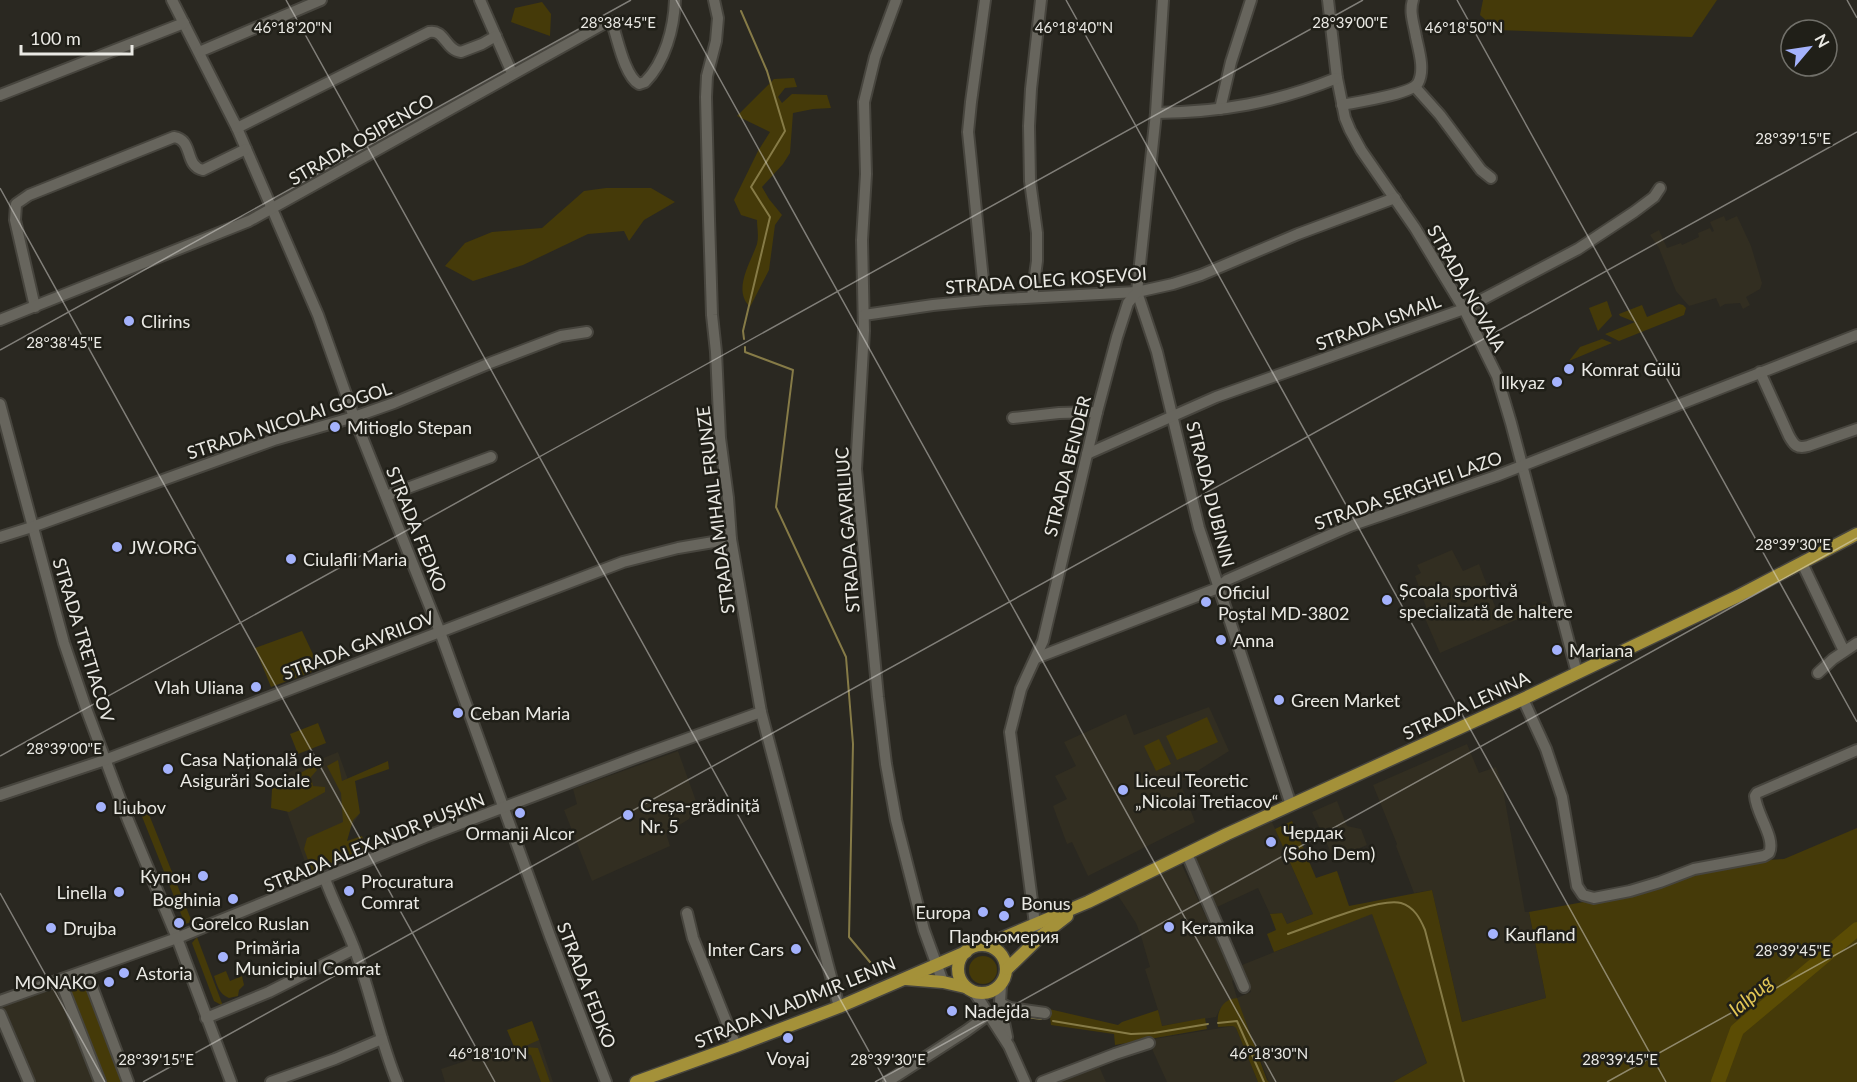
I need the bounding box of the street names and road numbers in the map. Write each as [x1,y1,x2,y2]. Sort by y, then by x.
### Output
street label: STRADA OSIPENCO [285,89,437,189]
street label: STRADA NOVAIA [1423,221,1511,356]
street label: STRADA OLEG KOŞEVOI [945,262,1147,298]
street label: STRADA ISMAIL [1313,289,1443,355]
street label: STRADA NICOLAI GOGOL [184,377,394,463]
street label: STRADA BENDER [1039,393,1095,539]
street label: STRADA MIHAIL FRUNZE [691,405,739,615]
street label: STRADA DUBININ [1182,419,1240,569]
street label: STRADA SERGHEI LAZO [1311,446,1505,534]
street label: STRADA GAVRILIUC [830,447,864,613]
street label: STRADA FEDKO [382,463,452,595]
street label: STRADA TRETIACOV [49,555,120,726]
street label: STRADA GAVRILOV [279,606,438,684]
street label: STRADA LENINA [1399,666,1534,744]
street label: STRADA ALEXANDR PUȘKIN [260,788,488,896]
street label: STRADA FEDKO [553,919,621,1051]
street label: STRADA VLADIMIR LENIN [691,952,899,1052]

